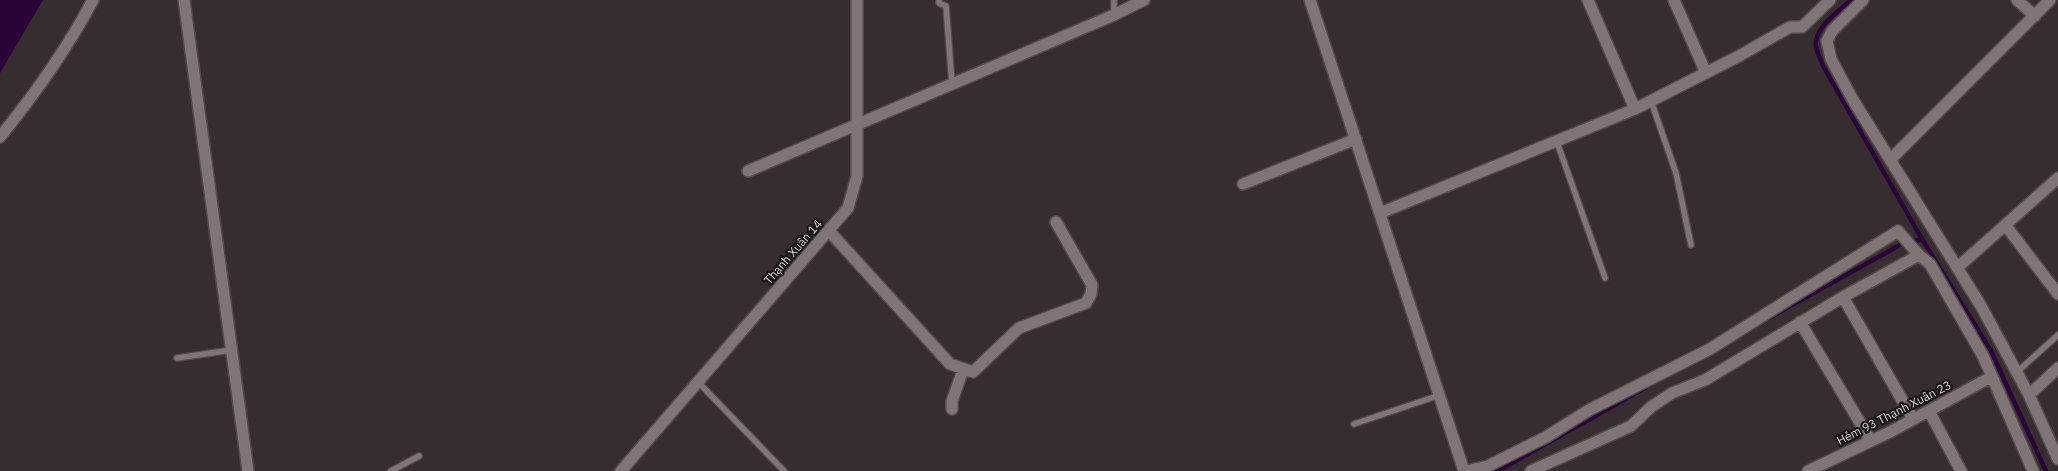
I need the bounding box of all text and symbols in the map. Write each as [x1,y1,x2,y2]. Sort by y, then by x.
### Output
street label: Thạnh Xuân 14 [760,216,825,287]
street label: Hẻm 93 Thạnh Xuân 23 [1834,377,1954,448]

